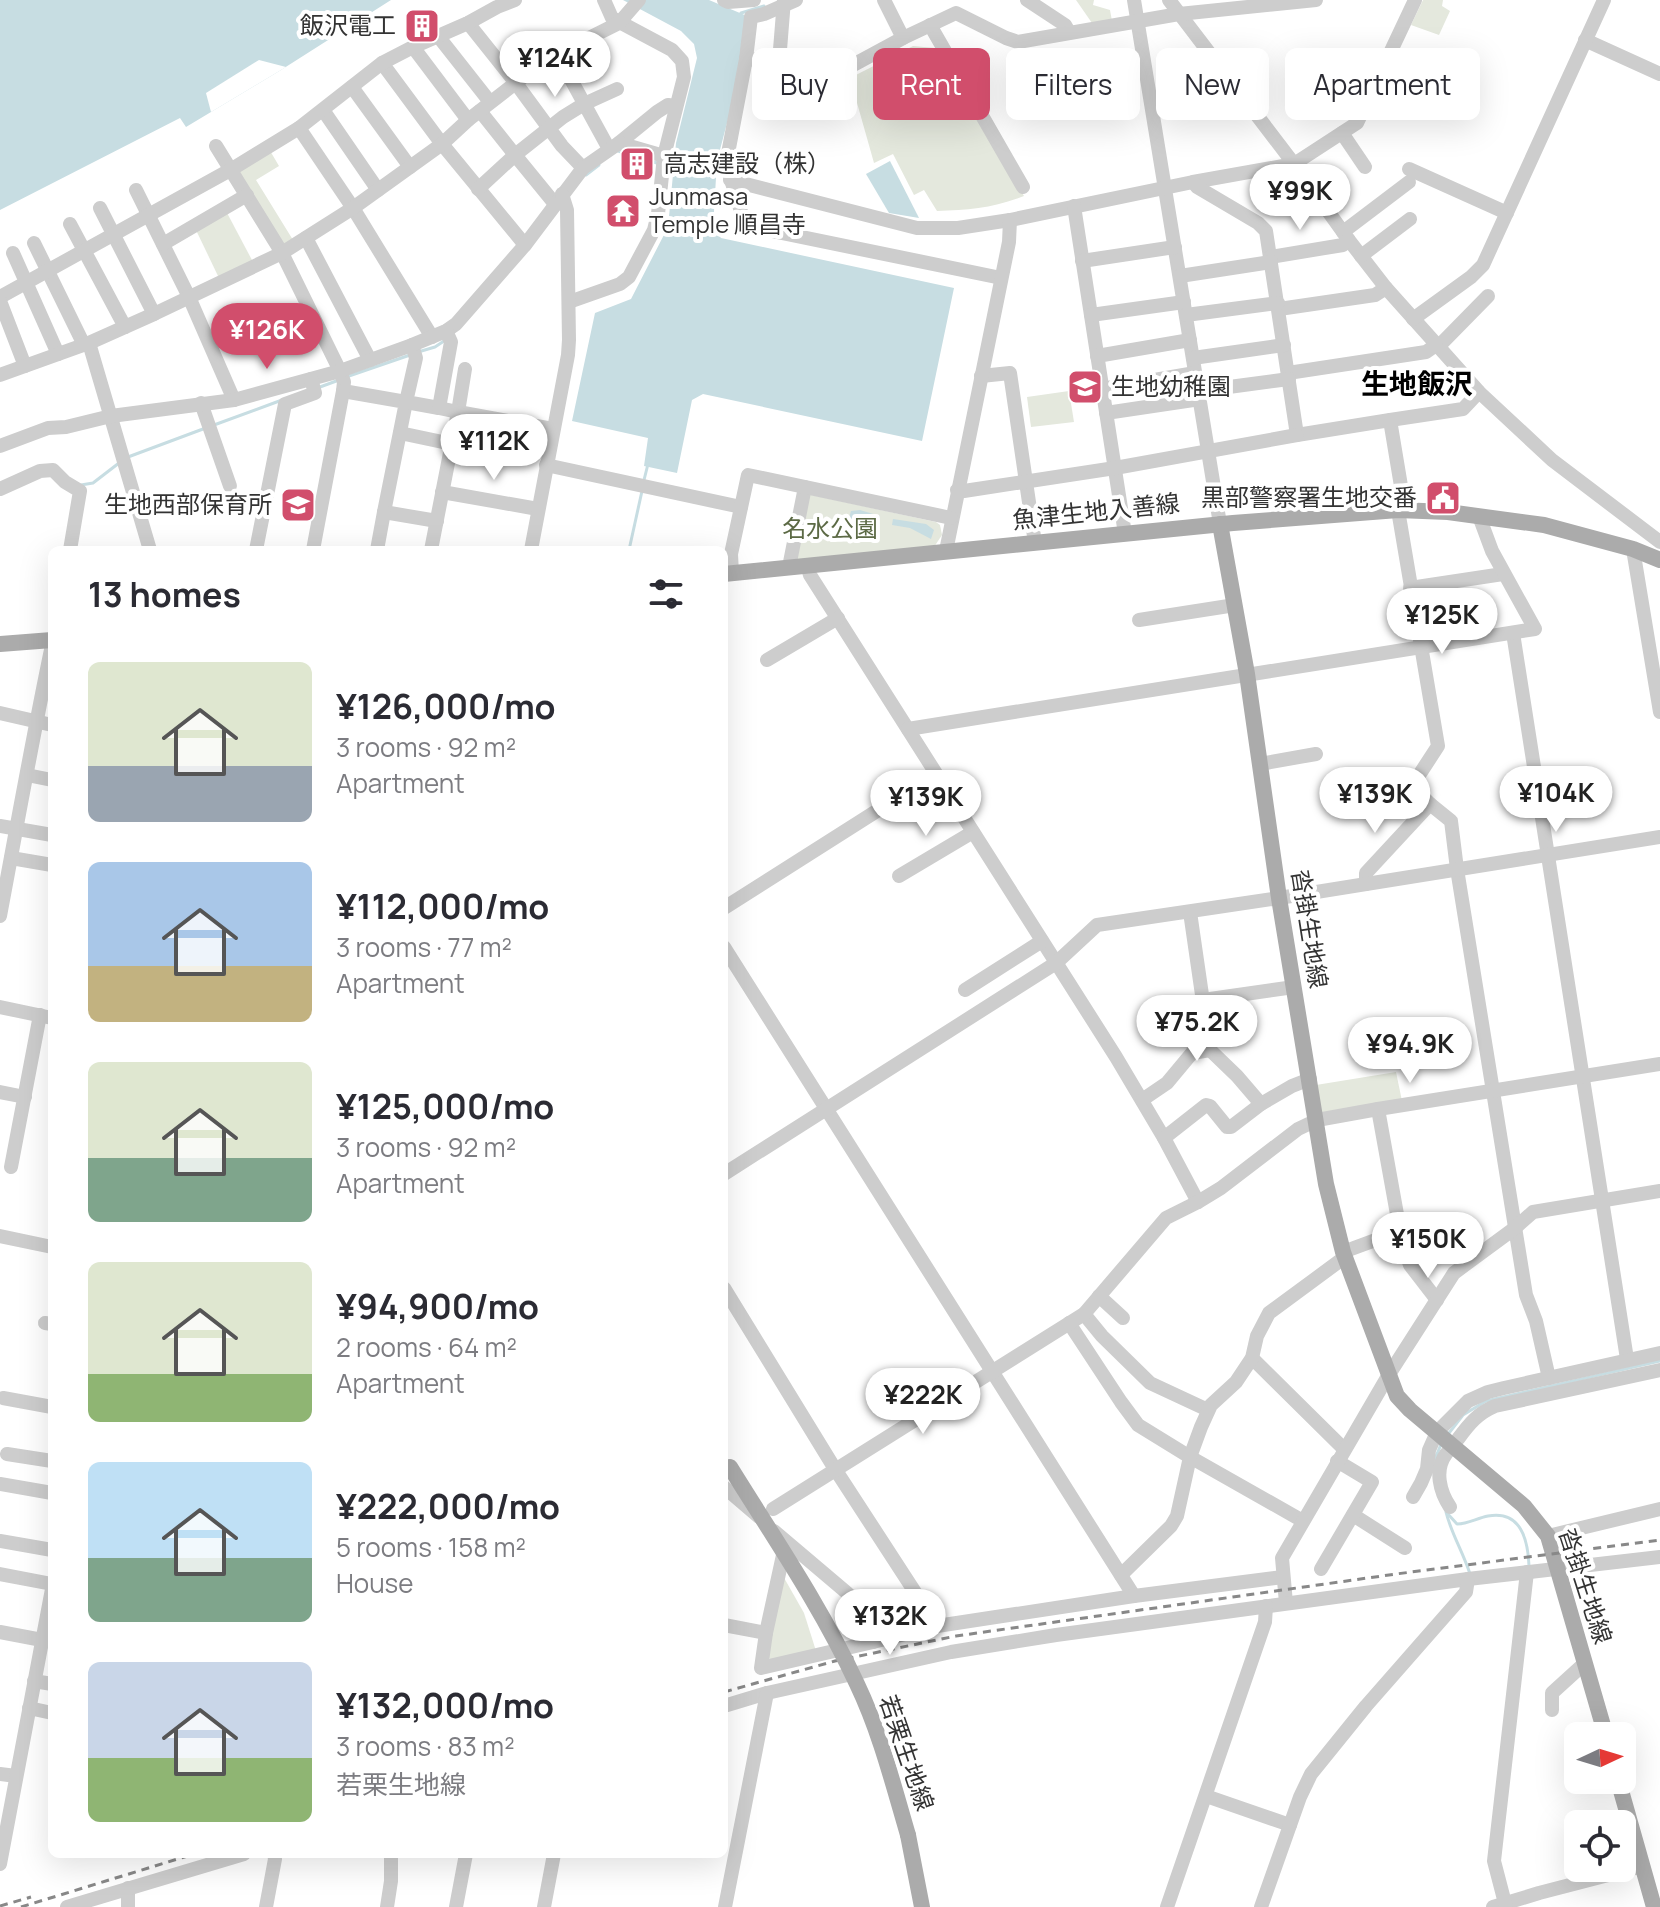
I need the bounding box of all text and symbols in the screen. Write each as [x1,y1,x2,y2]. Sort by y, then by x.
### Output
building icon: 飯沢電工 [403,7,441,45]
place label: 飯沢電工 [300,8,396,41]
pin: ¥124K [499,31,611,99]
text: ¥124K [518,39,592,75]
chip: Buy [752,48,857,120]
chip: Rent [873,48,990,120]
chip: Filters [1006,48,1140,120]
chip: New [1156,48,1269,120]
chip: Apartment [1285,48,1480,120]
building icon: 高志建設（株） [618,145,656,183]
place label: 高志建設（株） [663,146,831,179]
pin: ¥99K [1253,164,1347,232]
text: ¥99K [1267,172,1333,208]
place label: Junmasa Temple 順昌寺 [649,179,806,240]
temple icon: Junmasa Temple 順昌寺 [604,192,642,230]
pin: ¥126K [211,303,323,371]
text: ¥126K [229,311,305,347]
district label: 生地飯沢 [1361,364,1473,402]
school or university icon: 生地幼稚園 [1066,368,1104,406]
place label: 生地幼稚園 [1111,369,1231,402]
pin: ¥112K [438,414,550,482]
text: ¥112K [459,422,529,458]
public building icon: 黒部警察署生地交番 [1424,479,1462,517]
place label: 黒部警察署生地交番 [1201,480,1417,513]
street label: 魚津生地入善線 [1011,485,1181,536]
school or university icon: 生地西部保育所 [279,486,317,524]
place label: 生地西部保育所 [104,487,272,520]
park label: 名水公園 [782,511,878,544]
text: 13 homes [88,571,241,617]
icon: filters [644,572,688,616]
pin: ¥125K [1386,588,1498,656]
text: ¥125K [1405,596,1479,632]
text: ¥126,000/mo [336,683,556,729]
icon: home [152,694,248,790]
text: 3 rooms · 92 m² [336,729,516,765]
text: Apartment [336,765,465,801]
pin: ¥104K [1500,766,1612,834]
pin: ¥139K [1319,767,1431,835]
pin: ¥139K [870,770,982,838]
text: ¥104K [1517,774,1595,810]
text: ¥139K [1337,775,1413,811]
text: ¥139K [888,778,964,814]
street label: 沓掛生地線 [1285,867,1336,991]
text: ¥112,000/mo [336,883,549,929]
icon: home [152,894,248,990]
text: 3 rooms · 77 m² [336,929,512,965]
text: Apartment [336,965,465,1001]
pin: ¥75.2K [1132,995,1262,1063]
text: ¥75.2K [1154,1003,1240,1039]
pin: ¥94.9K [1345,1017,1475,1085]
text: ¥94.9K [1366,1025,1454,1061]
text: ¥125,000/mo [336,1083,554,1129]
icon: home [152,1094,248,1190]
text: 3 rooms · 92 m² [336,1129,516,1165]
text: Apartment [336,1165,465,1201]
pin: ¥150K [1372,1212,1484,1280]
text: ¥150K [1390,1220,1466,1256]
text: ¥94,900/mo [336,1283,539,1329]
icon: home [152,1294,248,1390]
text: 2 rooms · 64 m² [336,1329,517,1365]
text: Apartment [336,1365,465,1401]
pin: ¥222K [867,1368,979,1436]
text: ¥222K [883,1376,963,1412]
text: ¥222,000/mo [336,1483,560,1529]
icon: home [152,1494,248,1590]
street label: 沓掛生地線 [1552,1523,1621,1648]
text: 5 rooms · 158 m² [336,1529,526,1565]
text: House [336,1565,413,1601]
pin: ¥132K [834,1589,946,1657]
text: ¥132K [853,1597,927,1633]
text: ¥132,000/mo [336,1682,554,1728]
street label: 若栗生地線 [872,1690,943,1815]
icon: home [152,1694,248,1790]
north arrow [1564,1722,1636,1794]
map controls [1564,1722,1636,1882]
text: 3 rooms · 83 m² [336,1728,515,1764]
text: 若栗生地線 [336,1766,466,1802]
button: locate [1564,1810,1636,1882]

